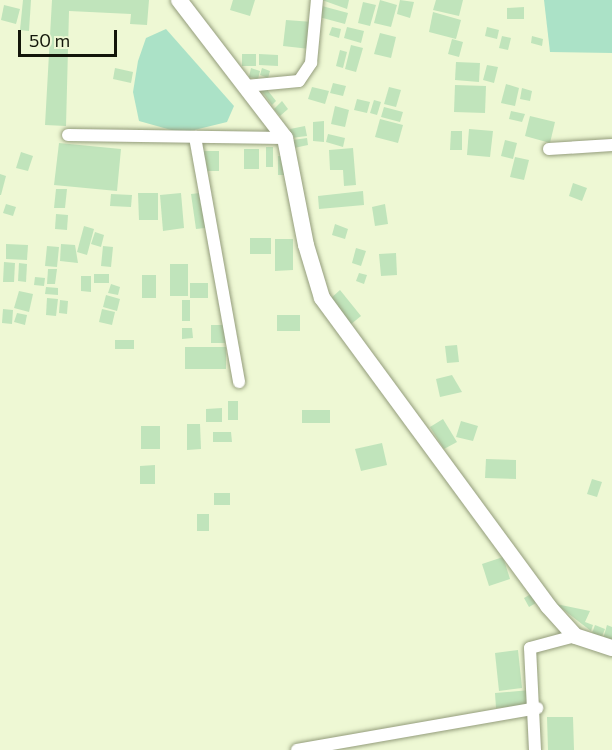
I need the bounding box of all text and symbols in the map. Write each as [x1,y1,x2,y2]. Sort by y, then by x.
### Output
scale bar [21,18,120,56]
text: 50 m [29,29,70,51]

